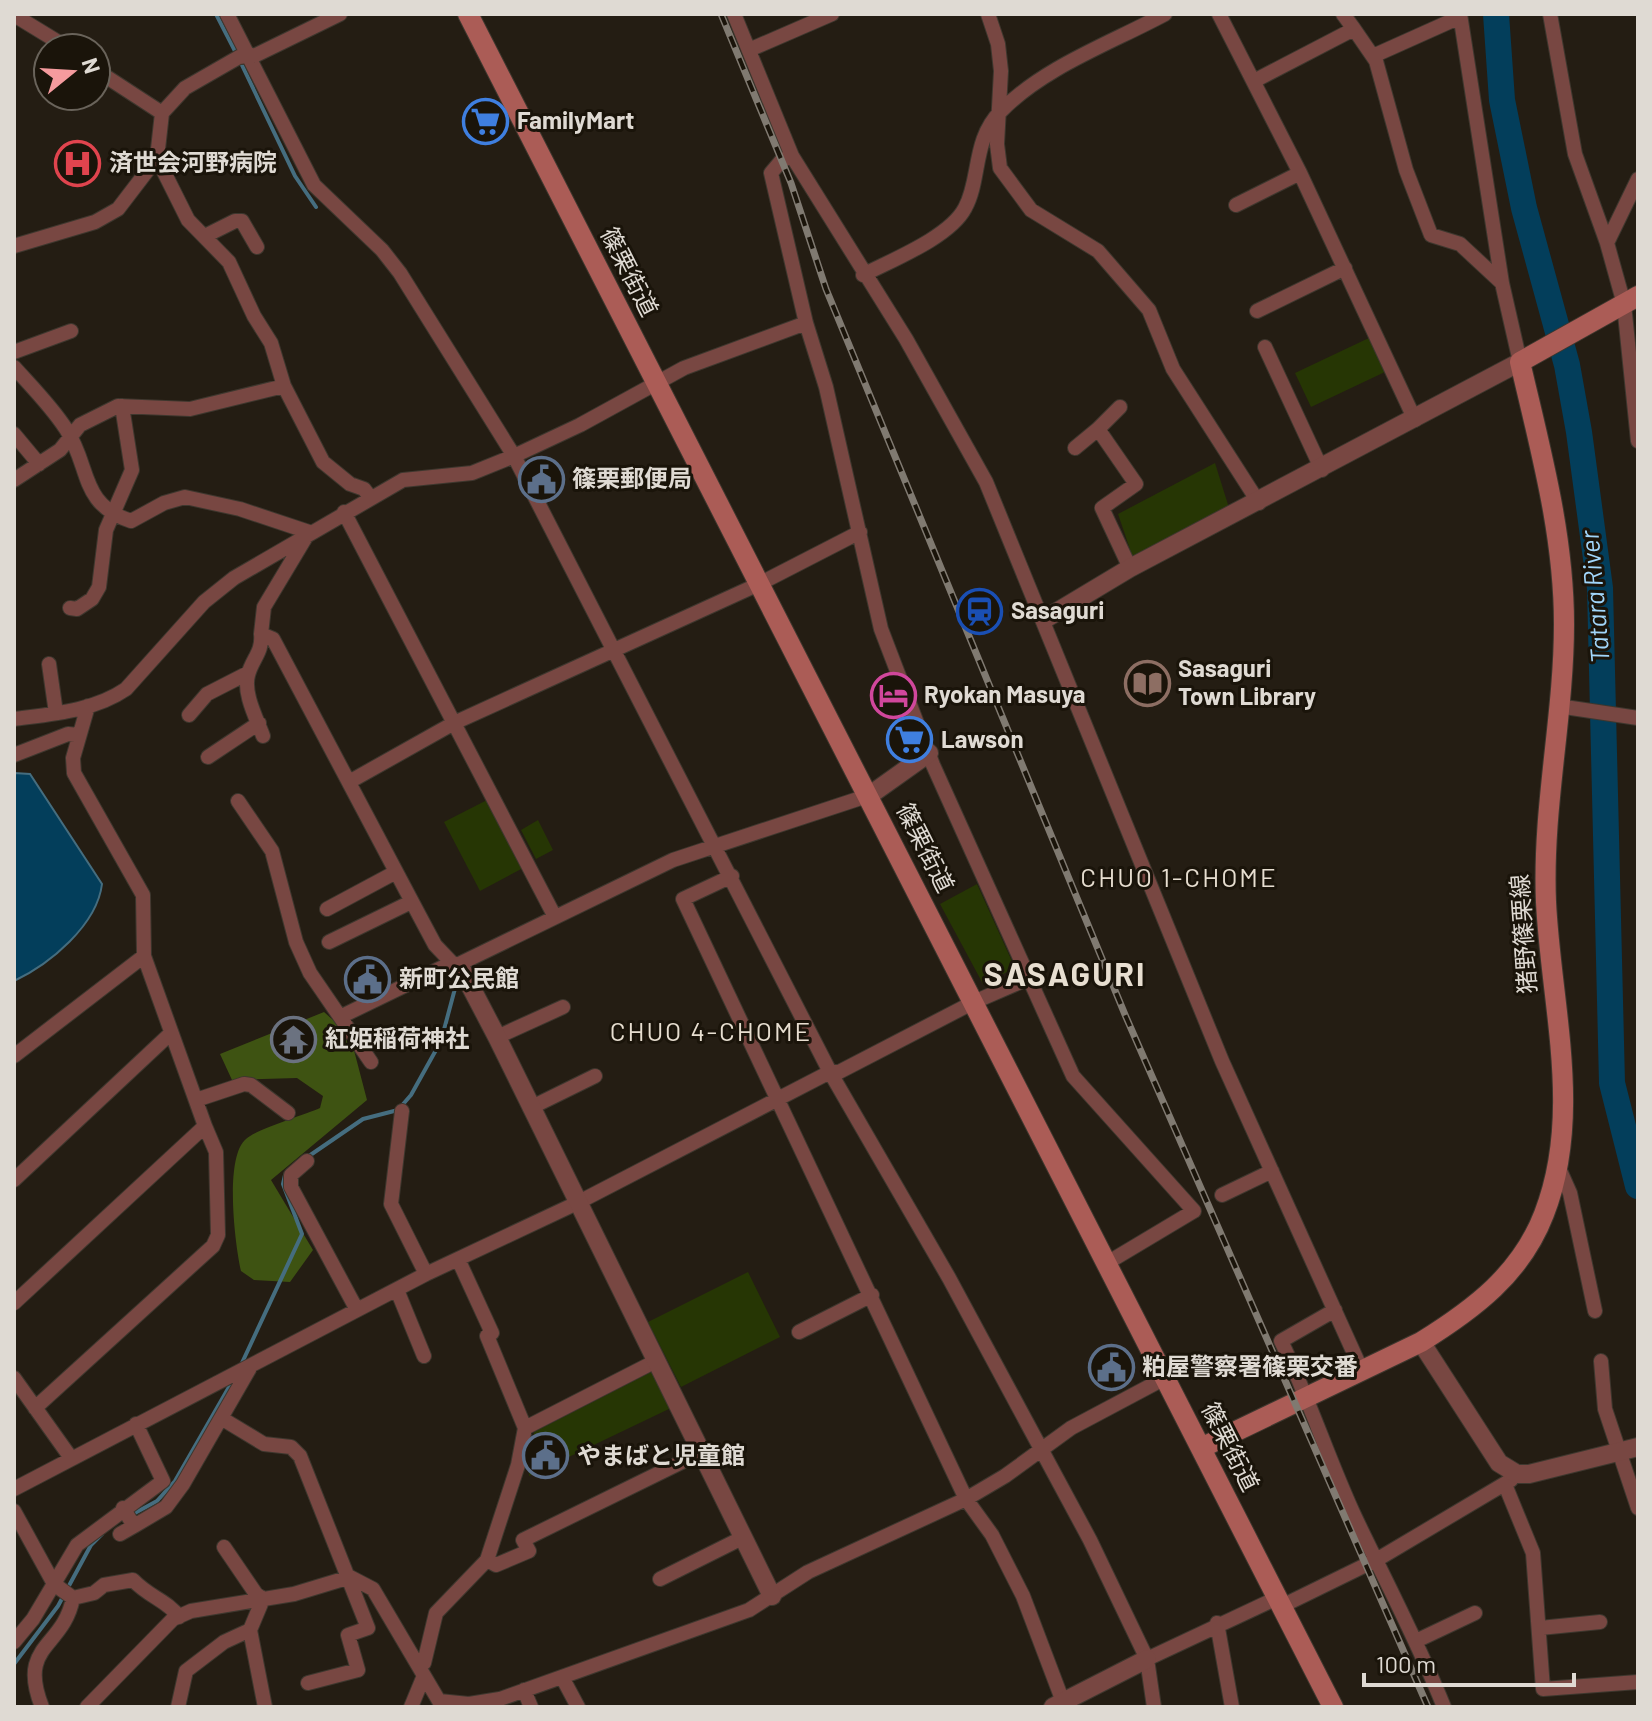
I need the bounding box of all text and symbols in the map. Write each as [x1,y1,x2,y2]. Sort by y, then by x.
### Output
north arrow [32,32,112,112]
text: N [77,55,107,76]
supermarket icon: FamilyMart [462,97,510,145]
place label: FamilyMart [517,105,634,134]
hospital icon: 済世会河野病院 [54,139,102,187]
place label: 済世会河野病院 [109,147,277,176]
street label: 篠栗街道 [596,222,665,321]
public building icon: 篠栗郵便局 [517,455,565,503]
place label: 篠栗郵便局 [572,463,692,492]
water label: Tatara River [1572,529,1615,665]
station icon: Sasaguri [956,587,1004,635]
place label: Sasaguri [1011,595,1104,624]
place label: Sasaguri Town Library [1178,653,1316,710]
library icon: Sasaguri Town Library [1123,659,1171,707]
hotel icon: Ryokan Masuya [869,671,917,719]
place label: Ryokan Masuya [924,679,1085,708]
supermarket icon: Lawson [886,716,934,764]
place label: Lawson [941,724,1024,753]
street label: 篠栗街道 [892,798,961,897]
district label: CHUO 1-CHOME [1080,861,1278,892]
street label: 猪野篠栗線 [1504,873,1541,995]
district label: SASAGURI [984,954,1146,992]
public building icon: 新町公民館 [344,955,392,1003]
place label: 新町公民館 [399,963,519,992]
temple icon: 紅姫稲荷神社 [270,1015,318,1063]
district label: CHUO 4-CHOME [610,1015,812,1046]
place label: 紅姫稲荷神社 [325,1023,469,1052]
public building icon: 粕屋警察署篠栗交番 [1087,1343,1135,1391]
place label: 粕屋警察署篠栗交番 [1142,1351,1358,1380]
street label: 篠栗街道 [1197,1397,1266,1496]
public building icon: やまばと児童館 [522,1432,570,1480]
place label: やまばと児童館 [577,1440,745,1469]
scale bar [1364,1637,1574,1687]
text: 100 m [1376,1649,1436,1678]

